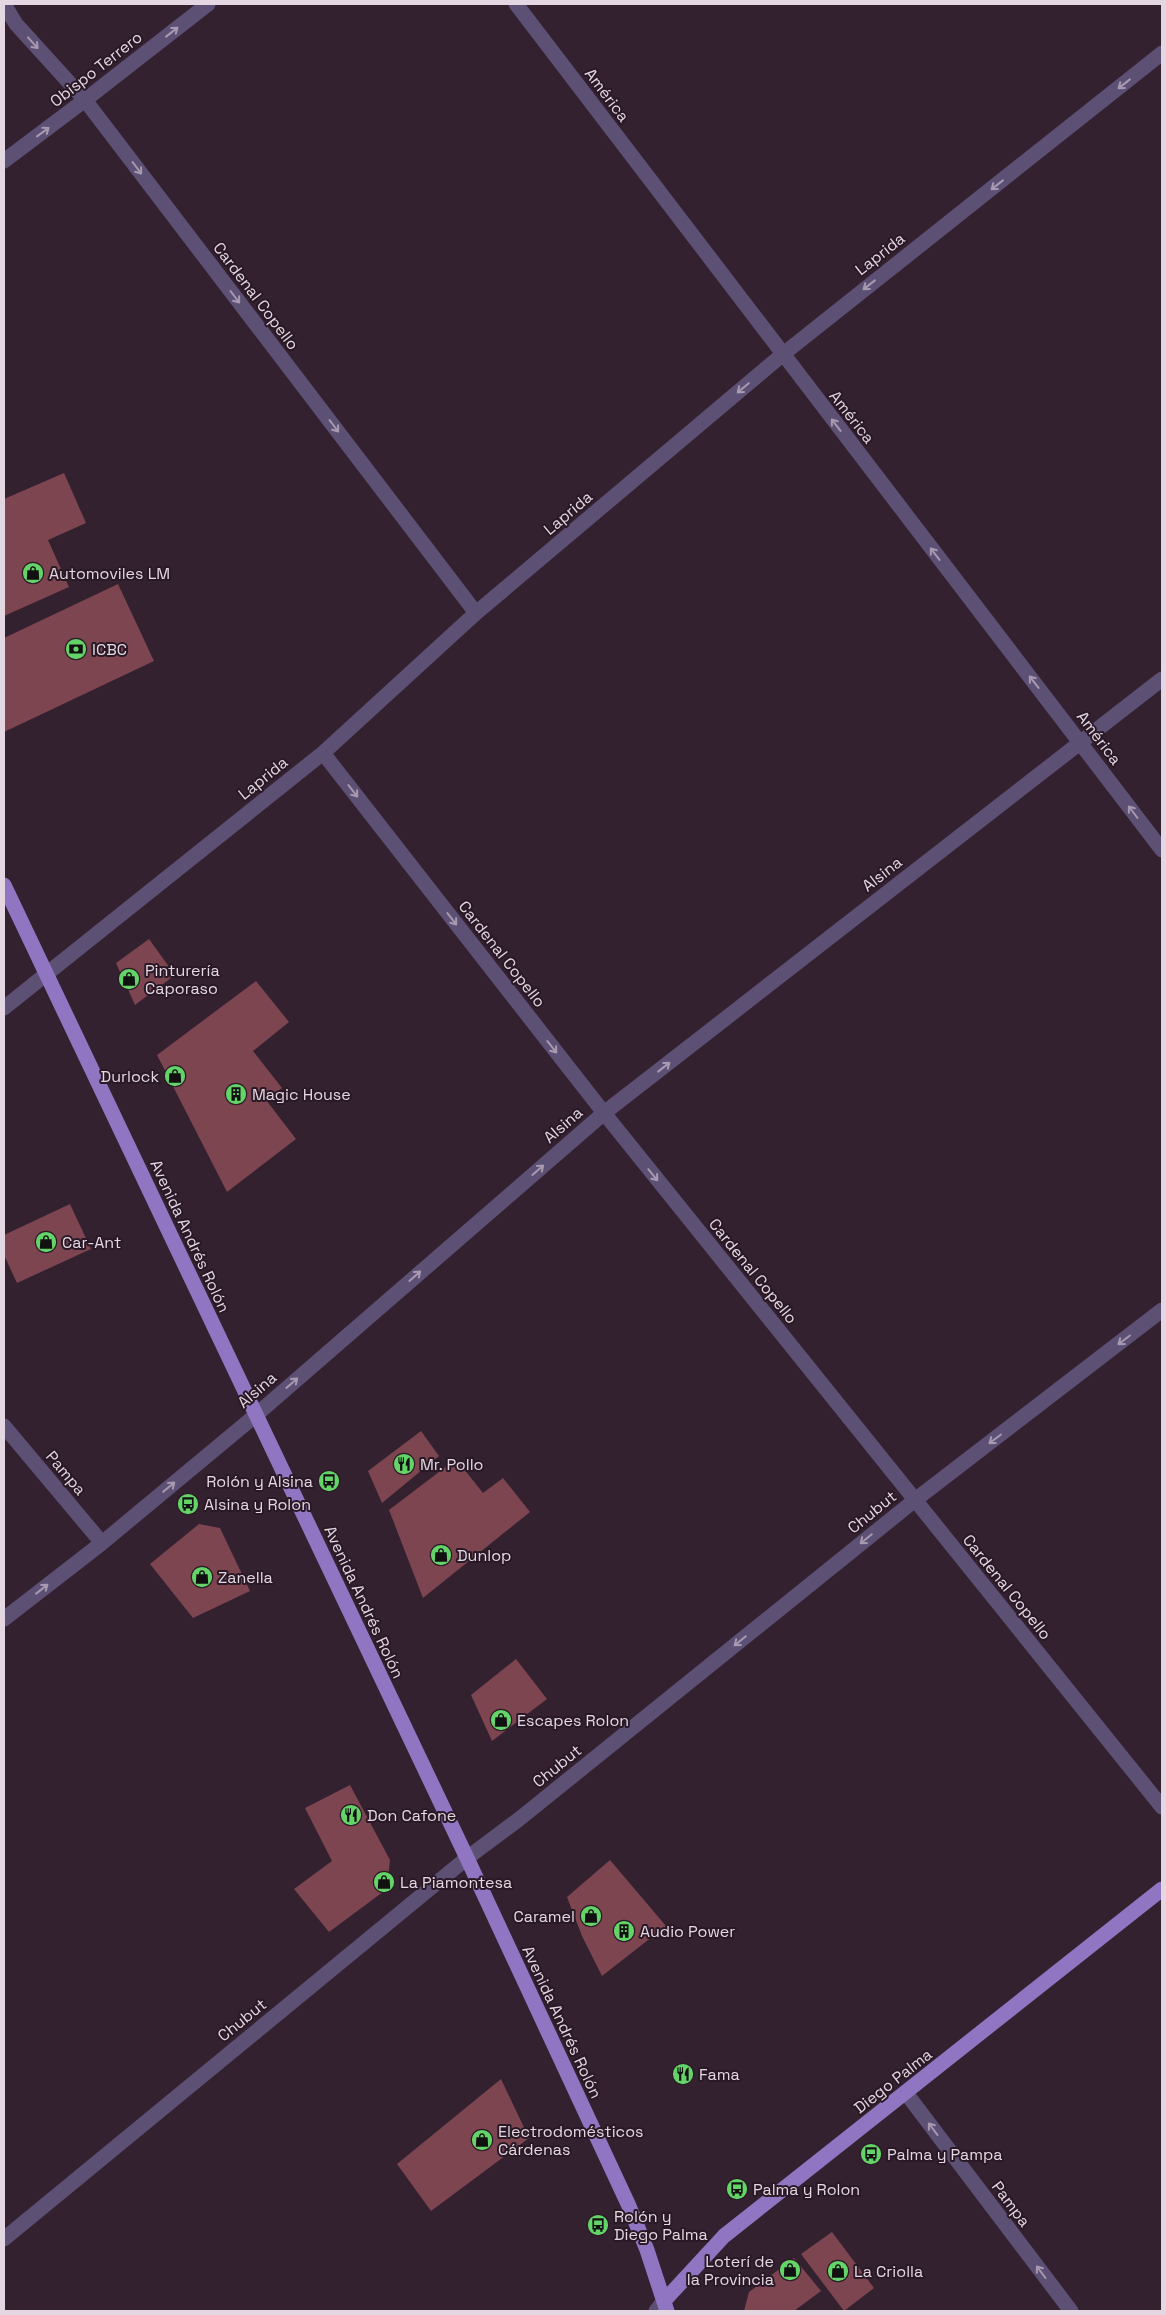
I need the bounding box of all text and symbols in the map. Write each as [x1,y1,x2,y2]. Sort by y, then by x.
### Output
street label: Obispo Terrero [46,26,146,112]
one-way arrow [165,27,178,38]
one-way arrow [27,36,39,49]
street label: América [580,64,634,126]
one-way arrow [1118,78,1131,89]
one-way arrow [36,126,49,137]
one-way arrow [131,161,142,174]
one-way arrow [991,179,1004,190]
street label: Laprida [851,228,909,280]
street label: Cardenal Copello [209,238,303,354]
one-way arrow [863,280,876,291]
one-way arrow [230,290,241,303]
one-way arrow [737,382,750,393]
street label: América [825,386,879,448]
one-way arrow [831,418,841,432]
one-way arrow [329,419,339,433]
street label: Laprida [539,486,597,540]
one-way arrow [930,548,941,561]
shop icon: Automoviles LM [21,561,45,585]
place label: Automoviles LM [49,563,170,584]
bank icon: ICBC [64,637,88,661]
place label: ICBC [92,639,127,660]
one-way arrow [1029,676,1040,689]
street label: América [1072,707,1126,769]
street label: Laprida [234,752,292,804]
one-way arrow [347,784,358,797]
one-way arrow [1128,805,1138,819]
street label: Alsina [858,852,906,896]
street label: Cardenal Copello [454,896,550,1012]
one-way arrow [447,912,458,925]
place label: Pinturería Caporaso [145,960,220,999]
shop icon: Pinturería Caporaso [117,967,141,991]
one-way arrow [547,1041,558,1054]
one-way arrow [657,1061,670,1072]
shop icon: Durlock [163,1064,187,1088]
place label: Durlock [101,1066,159,1087]
building icon: Magic House [224,1082,248,1106]
place label: Magic House [252,1084,351,1105]
street label: Alsina [539,1102,587,1148]
street label: Avenida Andrés Rolón [145,1156,235,1316]
one-way arrow [532,1164,545,1176]
one-way arrow [648,1168,659,1181]
street label: Cardenal Copello [704,1214,802,1328]
shop icon: Car-Ant [34,1230,58,1254]
place label: Car-Ant [62,1232,121,1253]
one-way arrow [409,1271,422,1282]
one-way arrow [1117,1334,1130,1345]
street label: Alsina [233,1367,281,1413]
one-way arrow [286,1377,299,1388]
one-way arrow [988,1433,1001,1444]
street label: Pampa [41,1446,91,1500]
restaurant icon: Mr. Pollo [392,1452,416,1476]
place label: Mr. Pollo [420,1454,483,1475]
bus stop icon: Rolón y Alsina [317,1469,341,1493]
place label: Rolón y Alsina [206,1471,313,1492]
one-way arrow [162,1482,175,1493]
street label: Chubut [843,1486,901,1538]
bus stop icon: Alsina y Rolon [176,1492,200,1516]
place label: Alsina y Rolon [204,1494,311,1515]
street label: Avenida Andrés Rolón [319,1522,409,1682]
street label: Cardenal Copello [958,1530,1056,1644]
one-way arrow [860,1533,873,1544]
shop icon: Dunlop [429,1543,453,1567]
place label: Dunlop [457,1545,511,1566]
shop icon: Zanella [190,1565,214,1589]
place label: Zanella [218,1567,273,1588]
one-way arrow [35,1584,49,1594]
one-way arrow [734,1635,747,1646]
shop icon: Escapes Rolon [489,1708,513,1732]
place label: Escapes Rolon [517,1710,629,1731]
street label: Chubut [528,1740,586,1792]
restaurant icon: Don Cafone [339,1803,363,1827]
place label: Don Cafone [367,1805,456,1826]
shop icon: La Piamontesa [372,1870,396,1894]
place label: La Piamontesa [400,1872,512,1893]
shop icon: Caramel [579,1904,603,1928]
place label: Caramel [513,1906,575,1927]
building icon: Audio Power [612,1919,636,1943]
place label: Audio Power [640,1921,735,1942]
street label: Avenida Andrés Rolón [517,1942,607,2102]
street label: Chubut [213,1994,271,2046]
street label: Diego Palma [850,2044,936,2118]
restaurant icon: Fama [671,2062,695,2086]
place label: Fama [699,2064,740,2085]
place label: Electrodomésticos Cárdenas [498,2121,644,2160]
one-way arrow [927,2123,938,2136]
shop icon: Electrodomésticos Cárdenas [470,2128,494,2152]
bus stop icon: Palma y Pampa [859,2142,883,2166]
place label: Palma y Pampa [887,2144,1002,2165]
bus stop icon: Palma y Rolon [725,2177,749,2201]
street label: Pampa [987,2177,1035,2231]
place label: Palma y Rolon [753,2179,860,2200]
place label: Rolón y Diego Palma [614,2206,708,2245]
bus stop icon: Rolón y Diego Palma [586,2213,610,2237]
place label: Loterí de la Provincia [687,2251,774,2290]
shop icon: Loterí de la Provincia [778,2258,802,2282]
shop icon: La Criolla [826,2259,850,2283]
place label: La Criolla [854,2261,923,2282]
one-way arrow [1036,2266,1047,2279]

